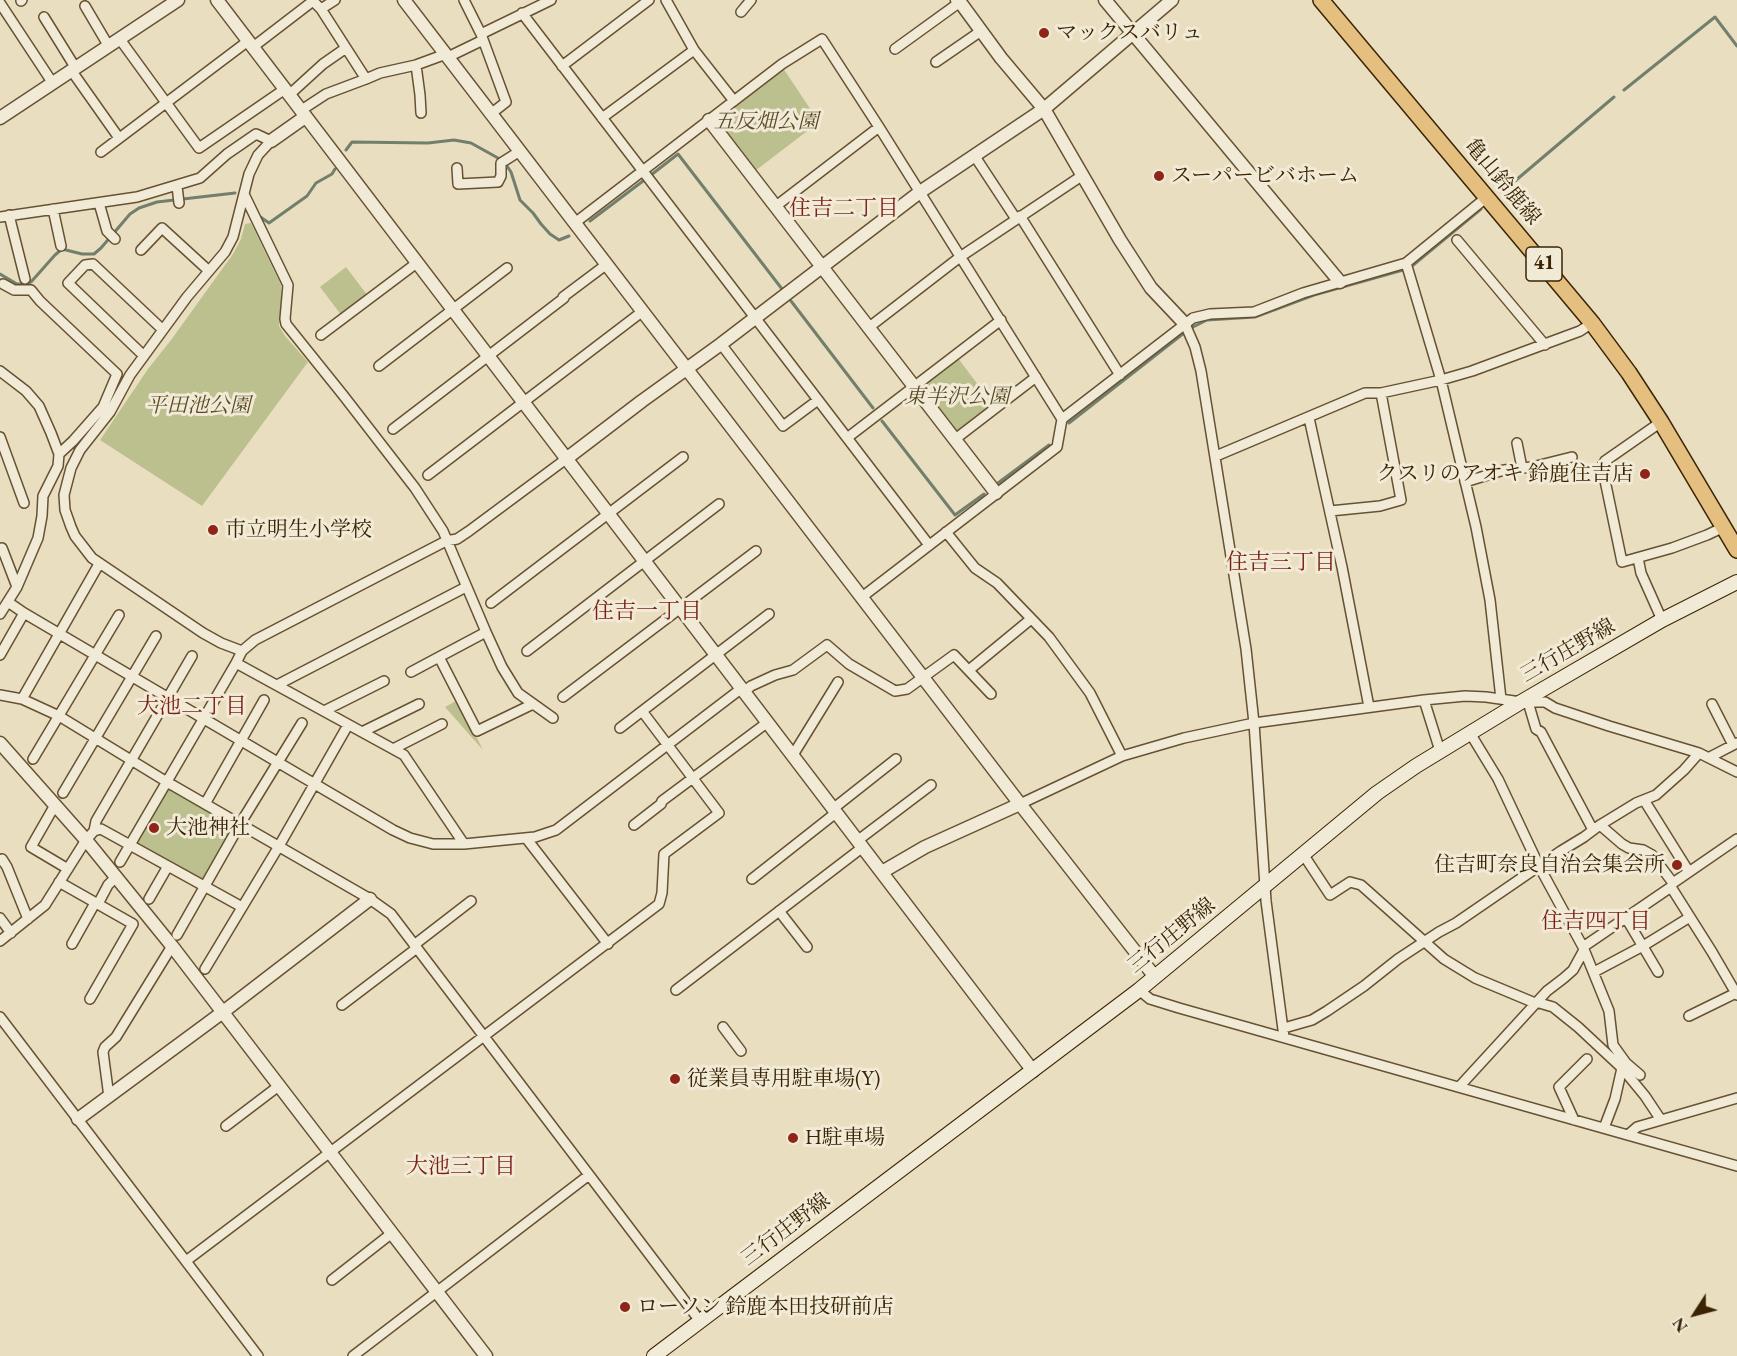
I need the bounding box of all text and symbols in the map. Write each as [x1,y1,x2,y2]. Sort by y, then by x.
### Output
place label: マックスバリュ [1056,20,1203,46]
marker: マックスバリュ [1037,26,1051,40]
park label: 五反畑公園 [714,109,818,135]
street label: 亀山鈴鹿線 [1459,134,1545,230]
place label: スーパービバホーム [1171,163,1359,189]
marker: スーパービバホーム [1152,169,1166,183]
district label: 住吉二丁目 [789,196,899,222]
road number: 41 [1526,247,1562,281]
park label: 東半沢公園 [905,384,1009,410]
park label: 平田池公園 [146,393,250,419]
place label: クスリのアオキ 鈴鹿住吉店 [1377,461,1633,487]
marker: クスリのアオキ 鈴鹿住吉店 [1638,467,1652,481]
place label: 市立明生小学校 [225,517,372,543]
marker: 市立明生小学校 [206,523,220,537]
district label: 住吉三丁目 [1226,550,1336,576]
district label: 住吉一丁目 [592,599,702,625]
street label: 三行庄野線 [1516,614,1620,688]
district label: 大池二丁目 [137,694,247,720]
place label: 大池神社 [166,815,250,841]
marker: 大池神社 [147,821,161,835]
place label: 住吉町奈良自治会集会所 [1434,852,1665,878]
marker: 住吉町奈良自治会集会所 [1670,858,1684,872]
street label: 三行庄野線 [1123,893,1221,979]
district label: 住吉四丁目 [1541,909,1651,935]
place label: 従業員専用駐車場(Y) [687,1066,880,1092]
marker: 従業員専用駐車場(Y) [668,1072,682,1086]
place label: H駐車場 [805,1125,885,1151]
marker: H駐車場 [786,1131,800,1145]
district label: 大池三丁目 [406,1154,516,1180]
street label: 三行庄野線 [736,1188,836,1272]
north arrow [1665,1284,1725,1344]
place label: ローソン 鈴鹿本田技研前店 [637,1294,893,1320]
marker: ローソン 鈴鹿本田技研前店 [618,1300,632,1314]
text: N [1668,1313,1692,1336]

